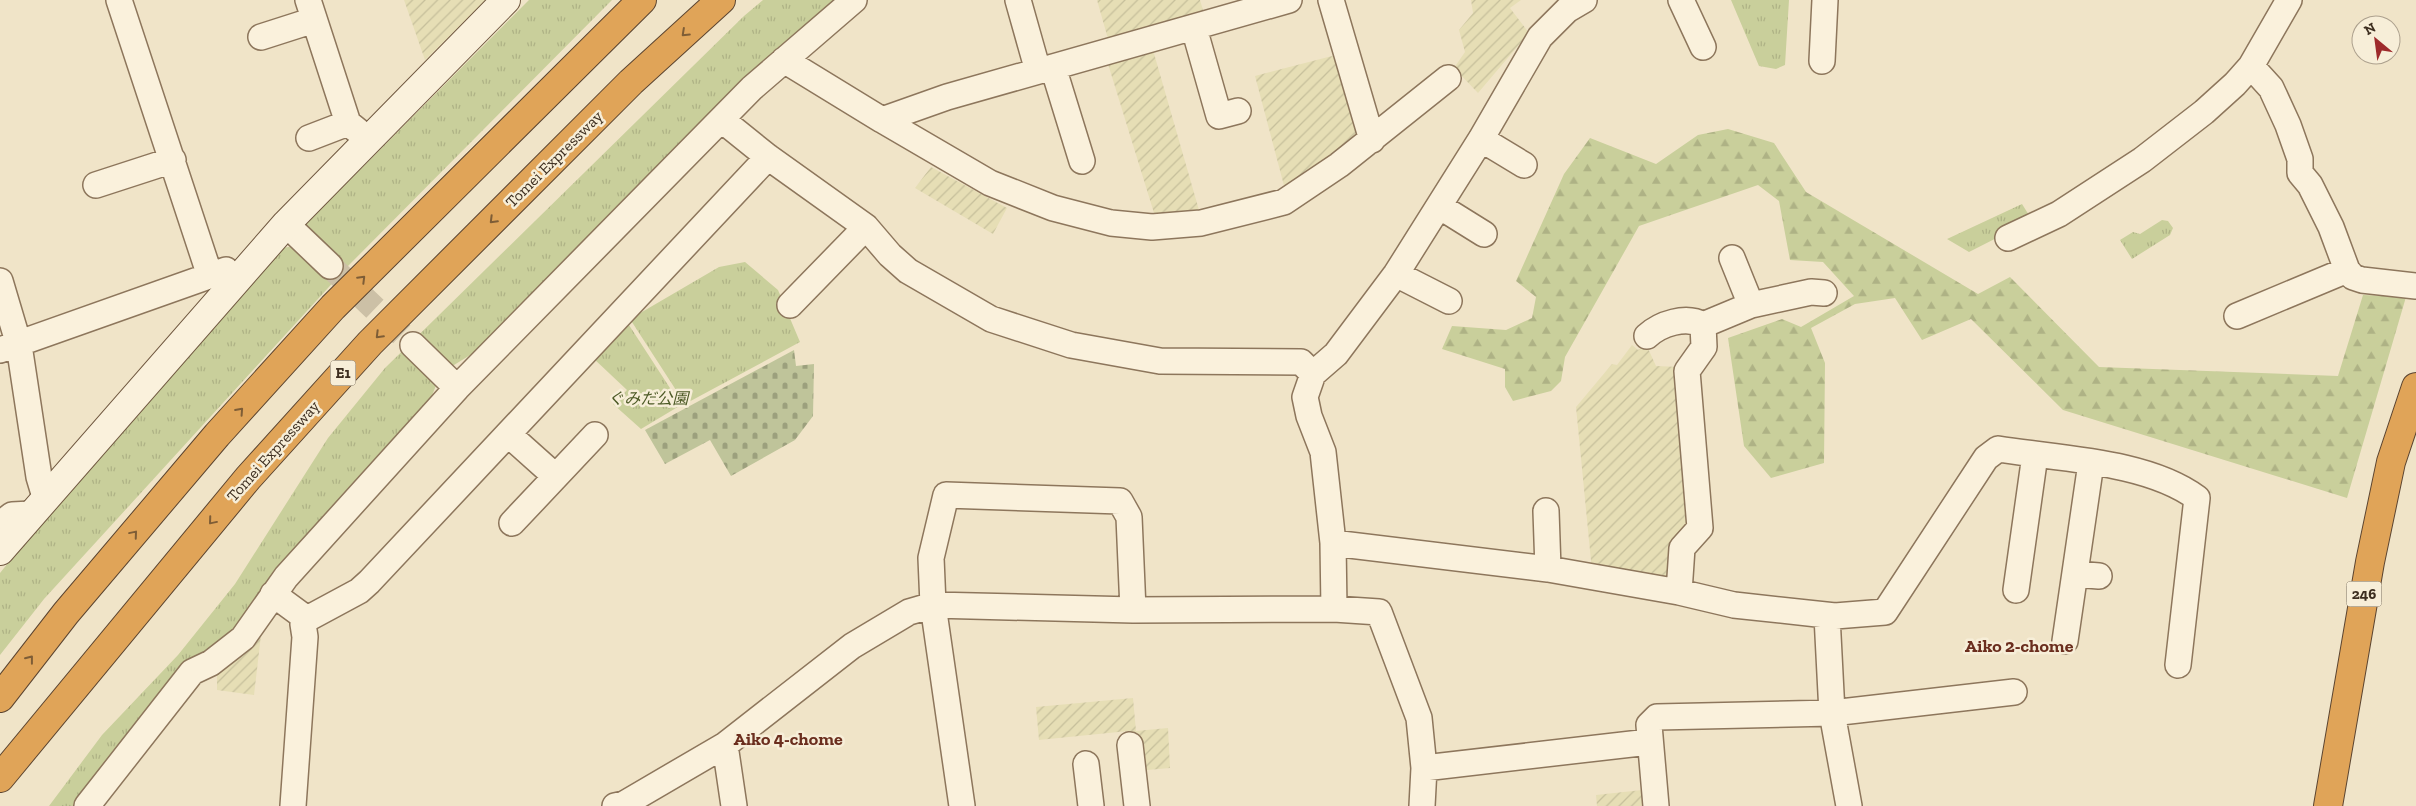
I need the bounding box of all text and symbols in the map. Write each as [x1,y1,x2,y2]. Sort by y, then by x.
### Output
north arrow [2351,15,2401,65]
text: N [2361,19,2379,39]
one-way arrow [681,27,690,36]
street label: Tomei Expressway [502,106,607,211]
one-way arrow [490,214,499,223]
one-way arrow [356,275,365,284]
one-way arrow [375,329,384,338]
road number: E1 [330,360,356,386]
park label: ぐみだ公園 [608,389,690,408]
street label: Tomei Expressway [223,396,324,505]
one-way arrow [234,407,243,416]
one-way arrow [209,515,217,524]
one-way arrow [128,531,136,540]
road number: 246 [2346,582,2382,606]
district label: Aiko 2-chome [1965,635,2074,657]
one-way arrow [25,656,33,665]
district label: Aiko 4-chome [733,728,843,750]

